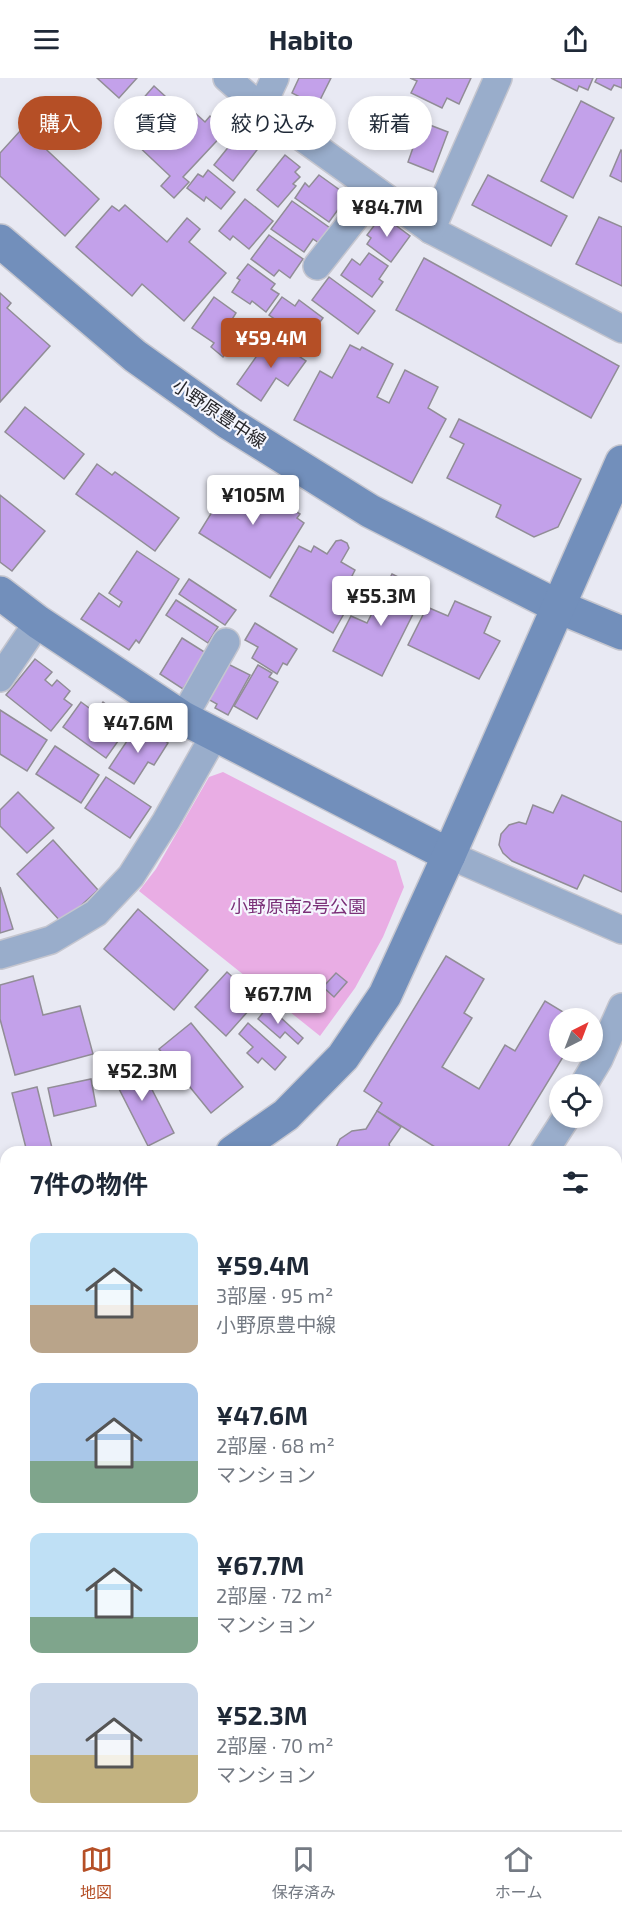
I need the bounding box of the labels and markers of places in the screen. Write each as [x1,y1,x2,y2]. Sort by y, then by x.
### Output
pin: ¥84.7M [338,187,436,238]
pin: ¥59.4M [222,318,320,369]
pin: ¥105M [211,475,295,526]
pin: ¥55.3M [332,576,430,627]
pin: ¥47.6M [89,703,187,754]
pin: ¥67.7M [229,974,327,1025]
pin: ¥52.3M [93,1051,191,1102]

